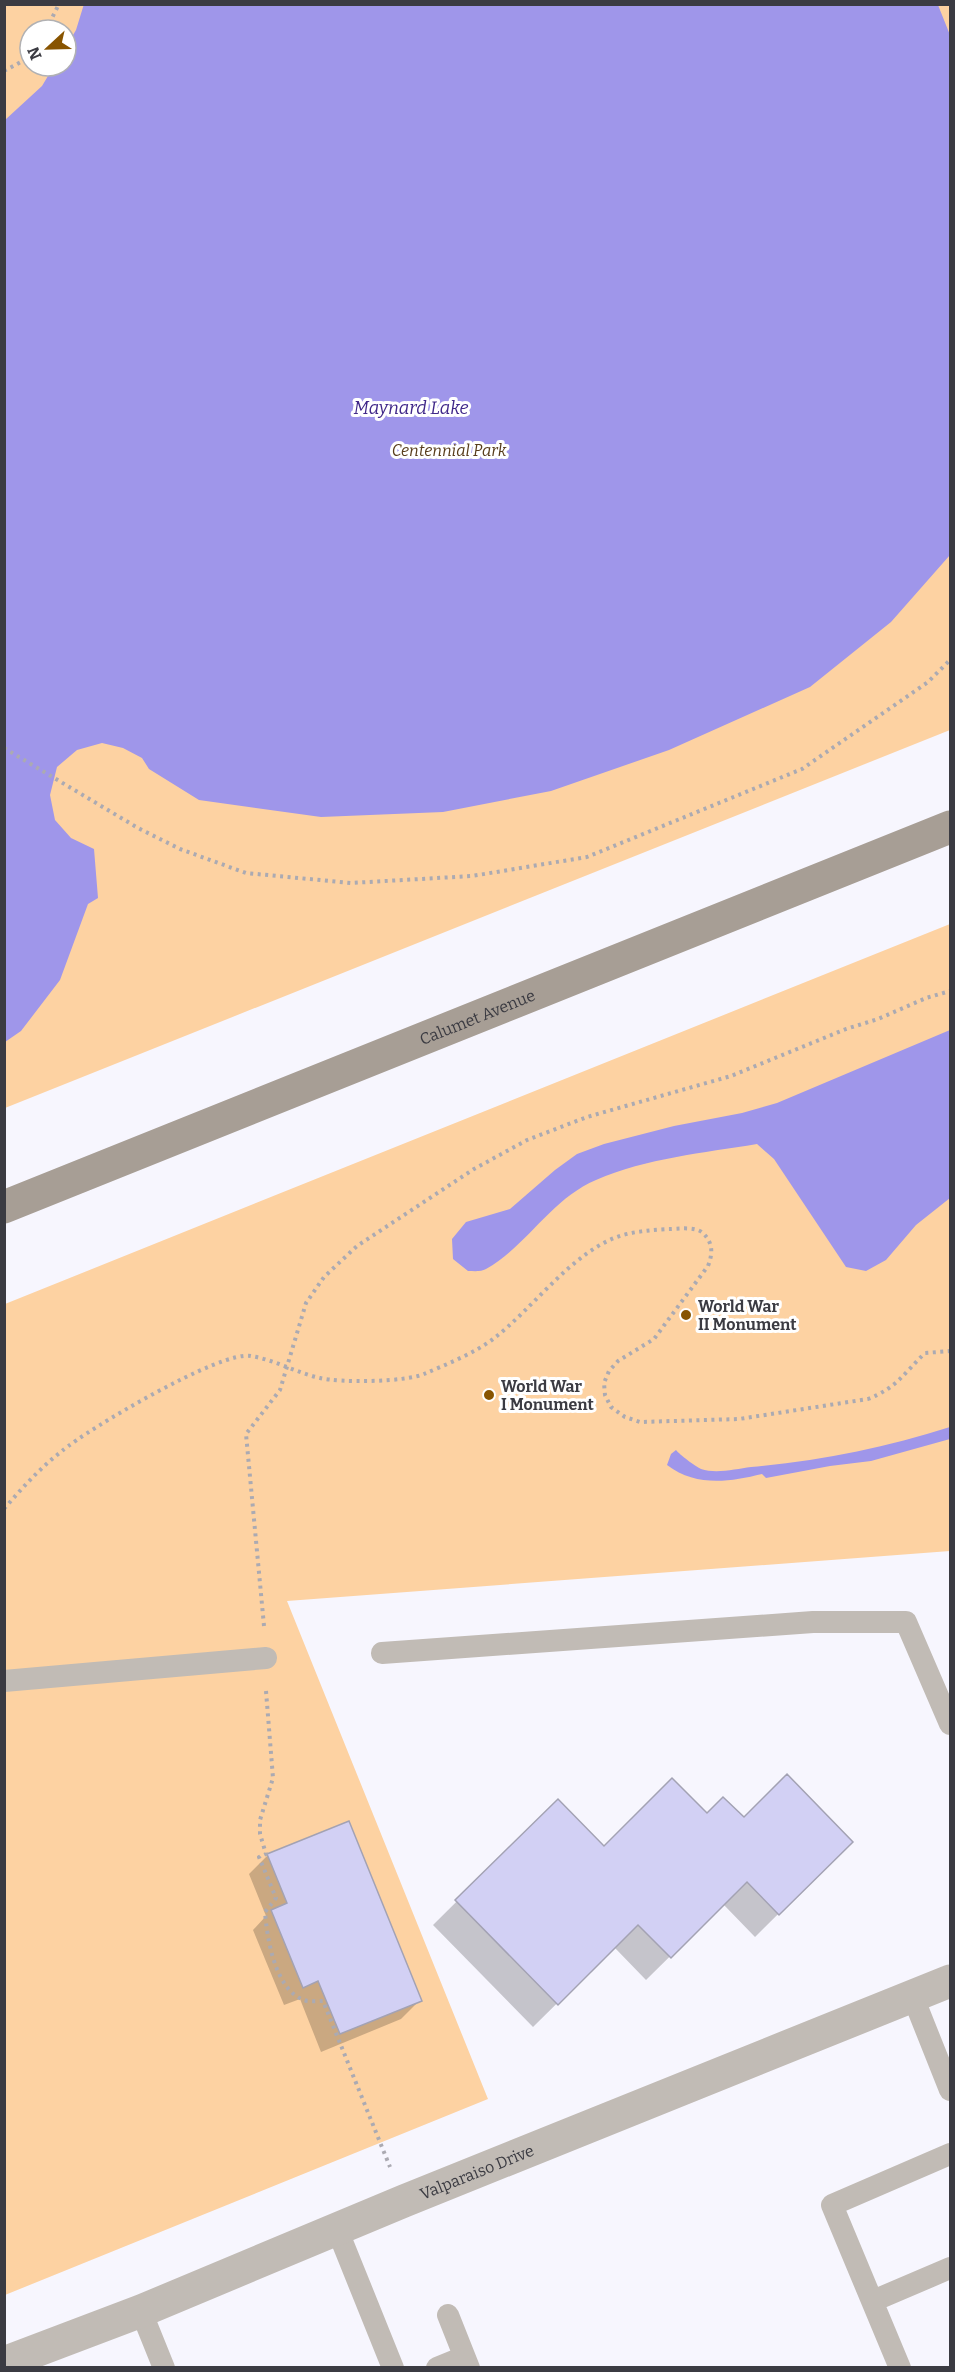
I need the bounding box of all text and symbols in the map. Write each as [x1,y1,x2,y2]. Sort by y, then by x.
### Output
north arrow [18,18,78,78]
text: N [23,44,46,63]
water label: Maynard Lake [353,397,469,419]
park label: Centennial Park [392,441,507,460]
street label: Calumet Avenue [417,985,538,1049]
place label: World War II Monument [698,1297,797,1334]
marker: World War II Monument [679,1308,693,1322]
place label: World War I Monument [501,1377,595,1414]
marker: World War I Monument [482,1388,496,1402]
street label: Valparaiso Drive [417,2140,536,2203]

